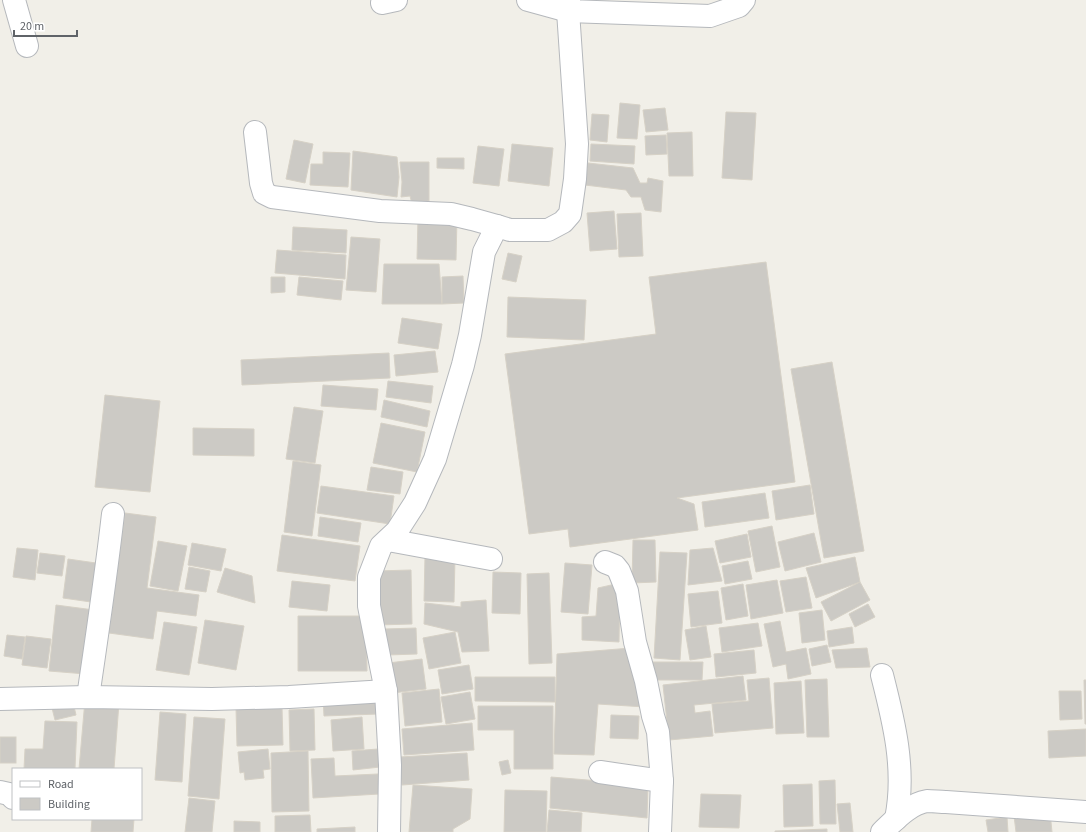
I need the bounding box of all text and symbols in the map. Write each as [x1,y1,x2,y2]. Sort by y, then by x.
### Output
scale bar [14,12,77,38]
text: 20 m [20,18,44,35]
legend [12,768,142,820]
text: Road [48,776,74,793]
text: Building [48,796,90,813]

